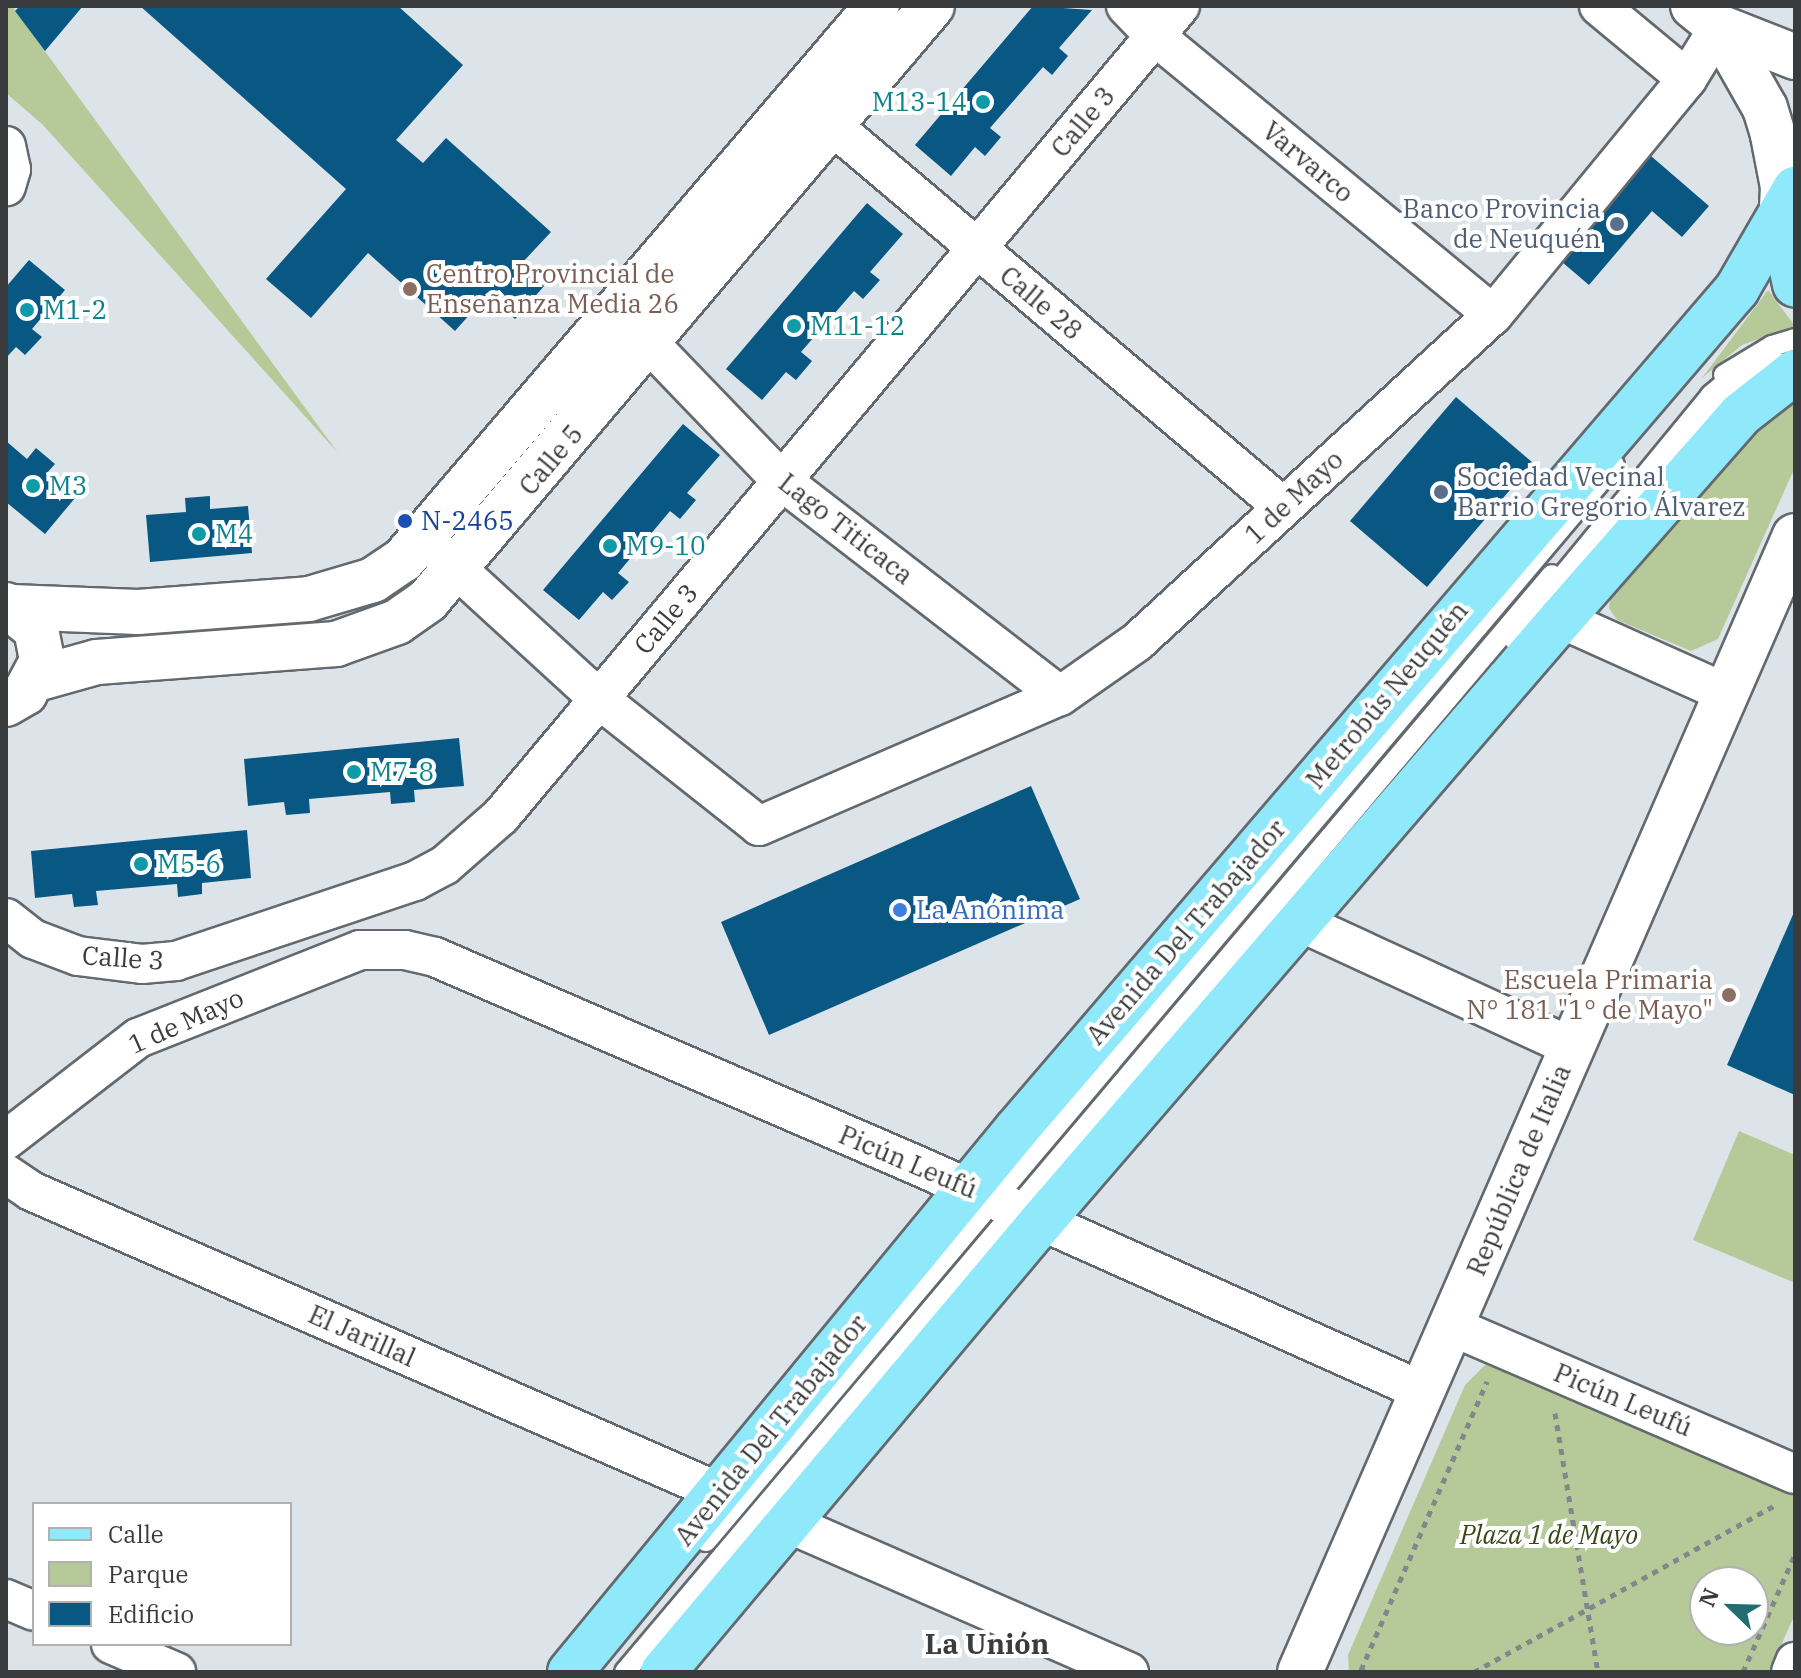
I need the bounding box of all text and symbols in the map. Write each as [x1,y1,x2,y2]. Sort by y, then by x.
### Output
street label: Calle 3 [1045,81,1121,163]
place label: M13-14 [872,86,967,118]
marker: M13-14 [974,93,992,111]
street label: Varvarco [1256,115,1360,209]
place label: Banco Provincia de Neuquén [1403,193,1601,254]
marker: Banco Provincia de Neuquén [1608,215,1626,233]
place label: Centro Provincial de Enseñanza Media 26 [426,258,679,320]
street label: Calle 28 [994,260,1088,346]
marker: Centro Provincial de Enseñanza Media 26 [401,280,419,298]
place label: M1-2 [43,294,107,326]
marker: M1-2 [18,301,36,319]
place label: M11-12 [810,310,905,342]
marker: M11-12 [785,317,803,335]
street label: Calle 5 [513,419,589,501]
street label: 1 de Mayo [1239,444,1349,550]
place label: Sociedad Vecinal Barrio Gregorio Álvarez [1457,461,1745,522]
street label: Lago Titicaca [773,467,919,591]
place label: M3 [49,470,87,502]
marker: M3 [24,477,42,495]
marker: Sociedad Vecinal Barrio Gregorio Álvarez [1432,483,1450,501]
place label: N-2465 [421,505,514,537]
marker: N-2465 [396,512,414,530]
place label: M4 [215,518,253,550]
marker: M4 [190,525,208,543]
place label: M9-10 [626,530,706,562]
marker: M9-10 [601,537,619,555]
street label: Calle 3 [628,578,704,660]
street label: Metrobús Neuquén [1300,595,1474,795]
place label: M7-8 [370,756,434,788]
marker: M7-8 [345,763,363,781]
street label: Avenida Del Trabajador [1080,813,1292,1051]
place label: M5-6 [157,848,221,880]
marker: M5-6 [132,855,150,873]
place label: La Anónima [916,894,1065,926]
marker: La Anónima [891,901,909,919]
street label: Calle 3 [81,940,165,976]
place label: Escuela Primaria N° 181 "1° de Mayo" [1466,964,1713,1026]
street label: 1 de Mayo [124,982,248,1060]
marker: Escuela Primaria N° 181 "1° de Mayo" [1720,986,1738,1004]
street label: República de Italia [1460,1060,1578,1280]
street label: Picún Leufú [834,1119,982,1205]
street label: El Jarillal [304,1299,420,1373]
street label: Avenida Del Trabajador [668,1308,874,1552]
street label: Picún Leufú [1549,1357,1697,1443]
legend [32,1502,292,1646]
text: Calle [108,1518,164,1550]
park label: Plaza 1 de Mayo [1460,1519,1638,1551]
text: Parque [108,1558,188,1590]
north arrow [1689,1566,1769,1646]
text: N [1692,1584,1725,1611]
text: Edificio [108,1598,194,1630]
district label: La Unión [925,1627,1049,1661]

